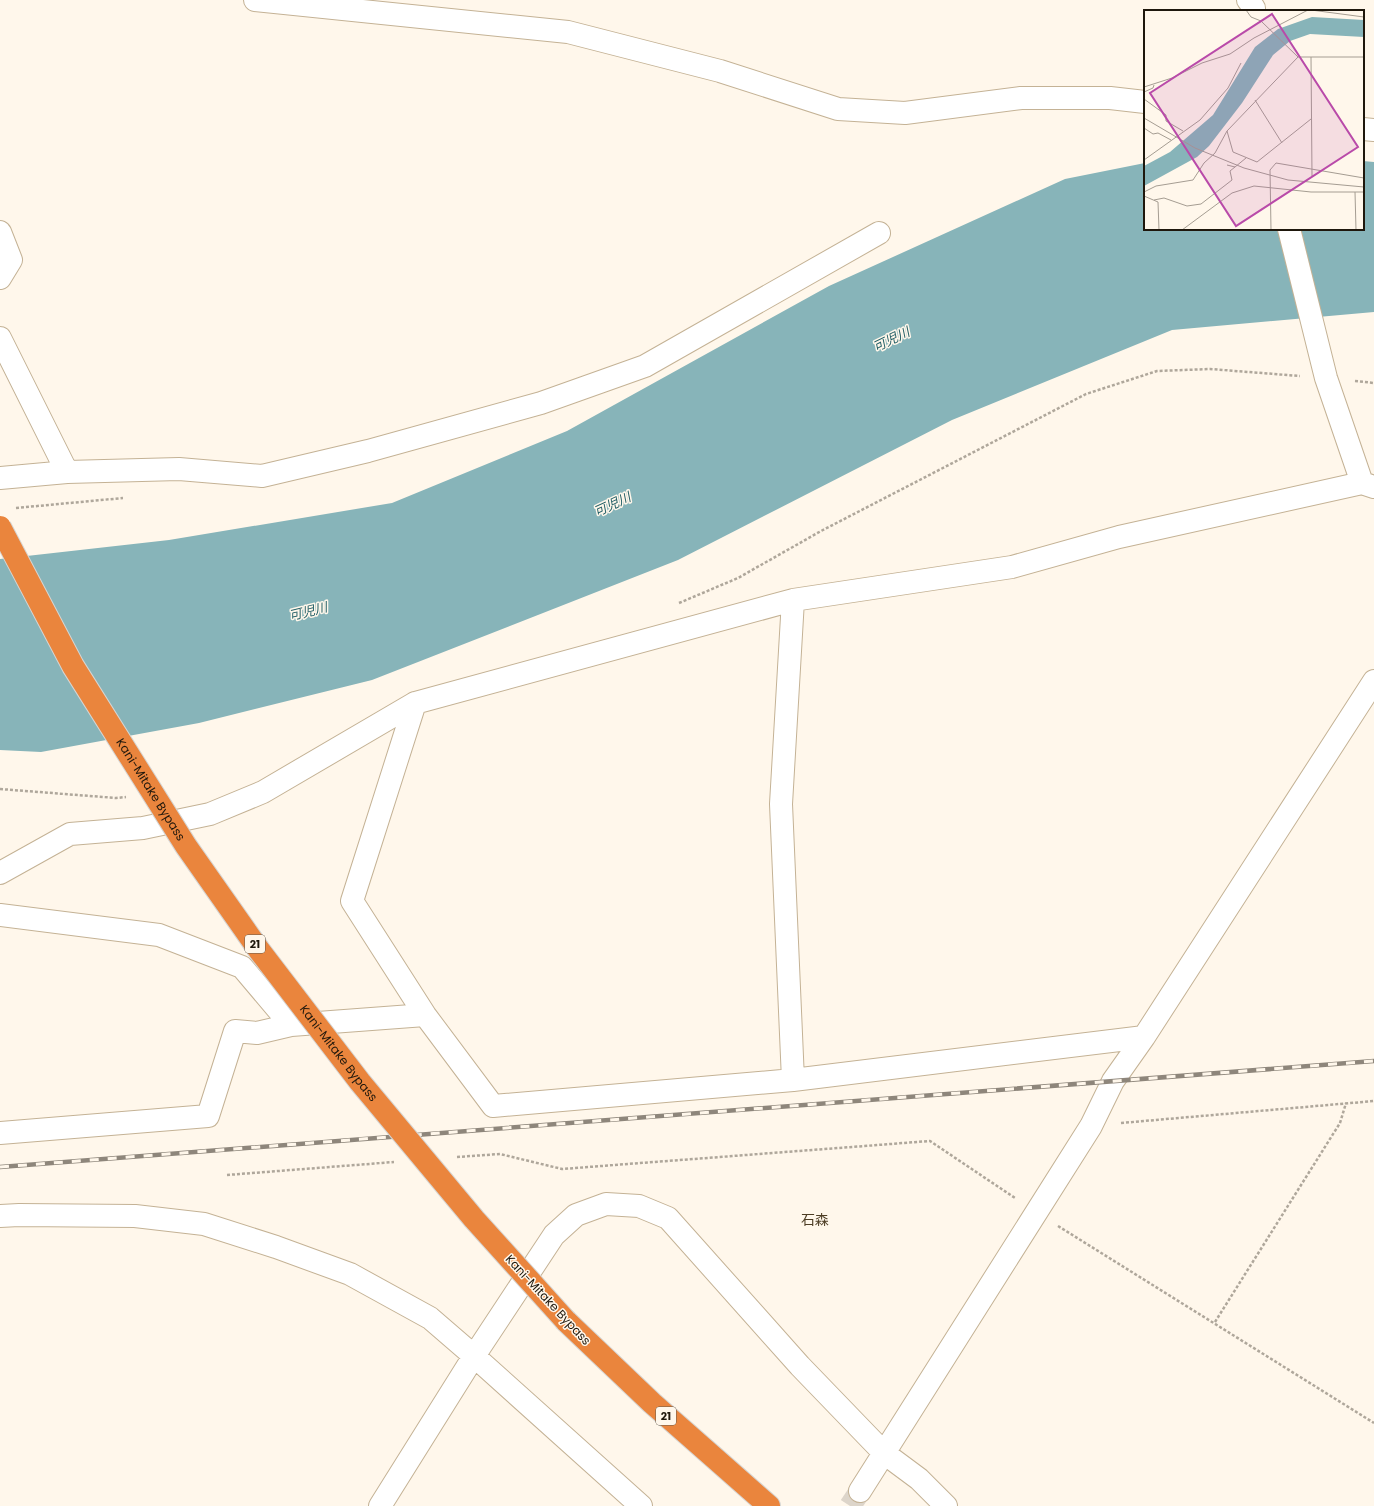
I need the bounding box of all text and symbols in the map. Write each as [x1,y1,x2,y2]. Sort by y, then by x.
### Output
inset map [1144,10,1364,230]
water label: 可児川 [870,321,915,357]
water label: 可児川 [591,487,636,521]
water label: 可児川 [287,597,331,625]
street label: Kani-Mitake Bypass [112,735,190,844]
road number: 21 [245,935,265,953]
street label: Kani-Mitake Bypass [296,1001,382,1105]
district label: 石森 [801,1210,829,1230]
street label: Kani-Mitake Bypass [502,1251,595,1349]
road number: 21 [656,1407,676,1425]

